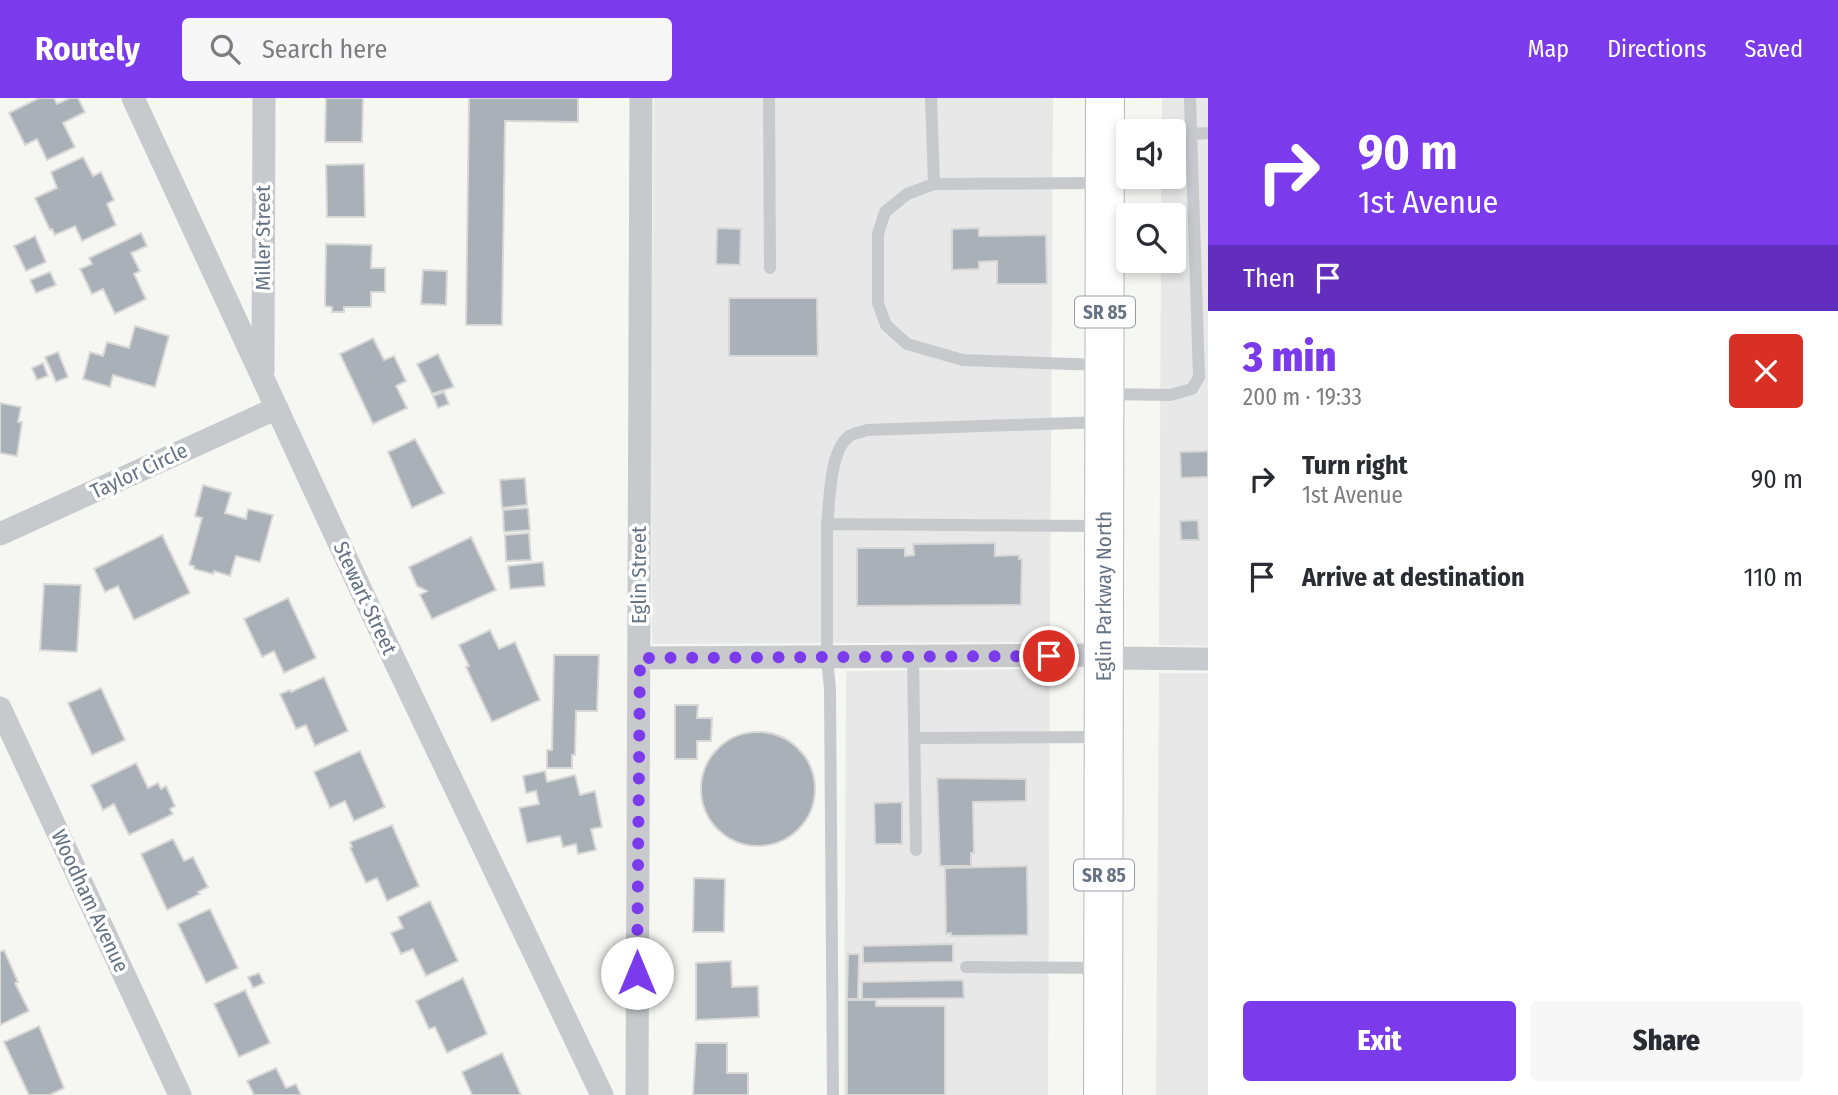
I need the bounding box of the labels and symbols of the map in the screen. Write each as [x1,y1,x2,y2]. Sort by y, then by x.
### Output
street label: Miller Street [250,185,276,291]
road number: SR 85 [1075,296,1135,328]
street label: Taylor Circle [86,437,192,505]
street label: Eglin Parkway North [1091,511,1117,681]
street label: Eglin Street [626,526,652,624]
street label: Stewart Street [327,537,403,659]
pin [1019,626,1079,686]
street label: Woodham Avenue [46,826,134,976]
road number: SR 85 [1074,860,1134,890]
position arrow [600,936,674,1010]

